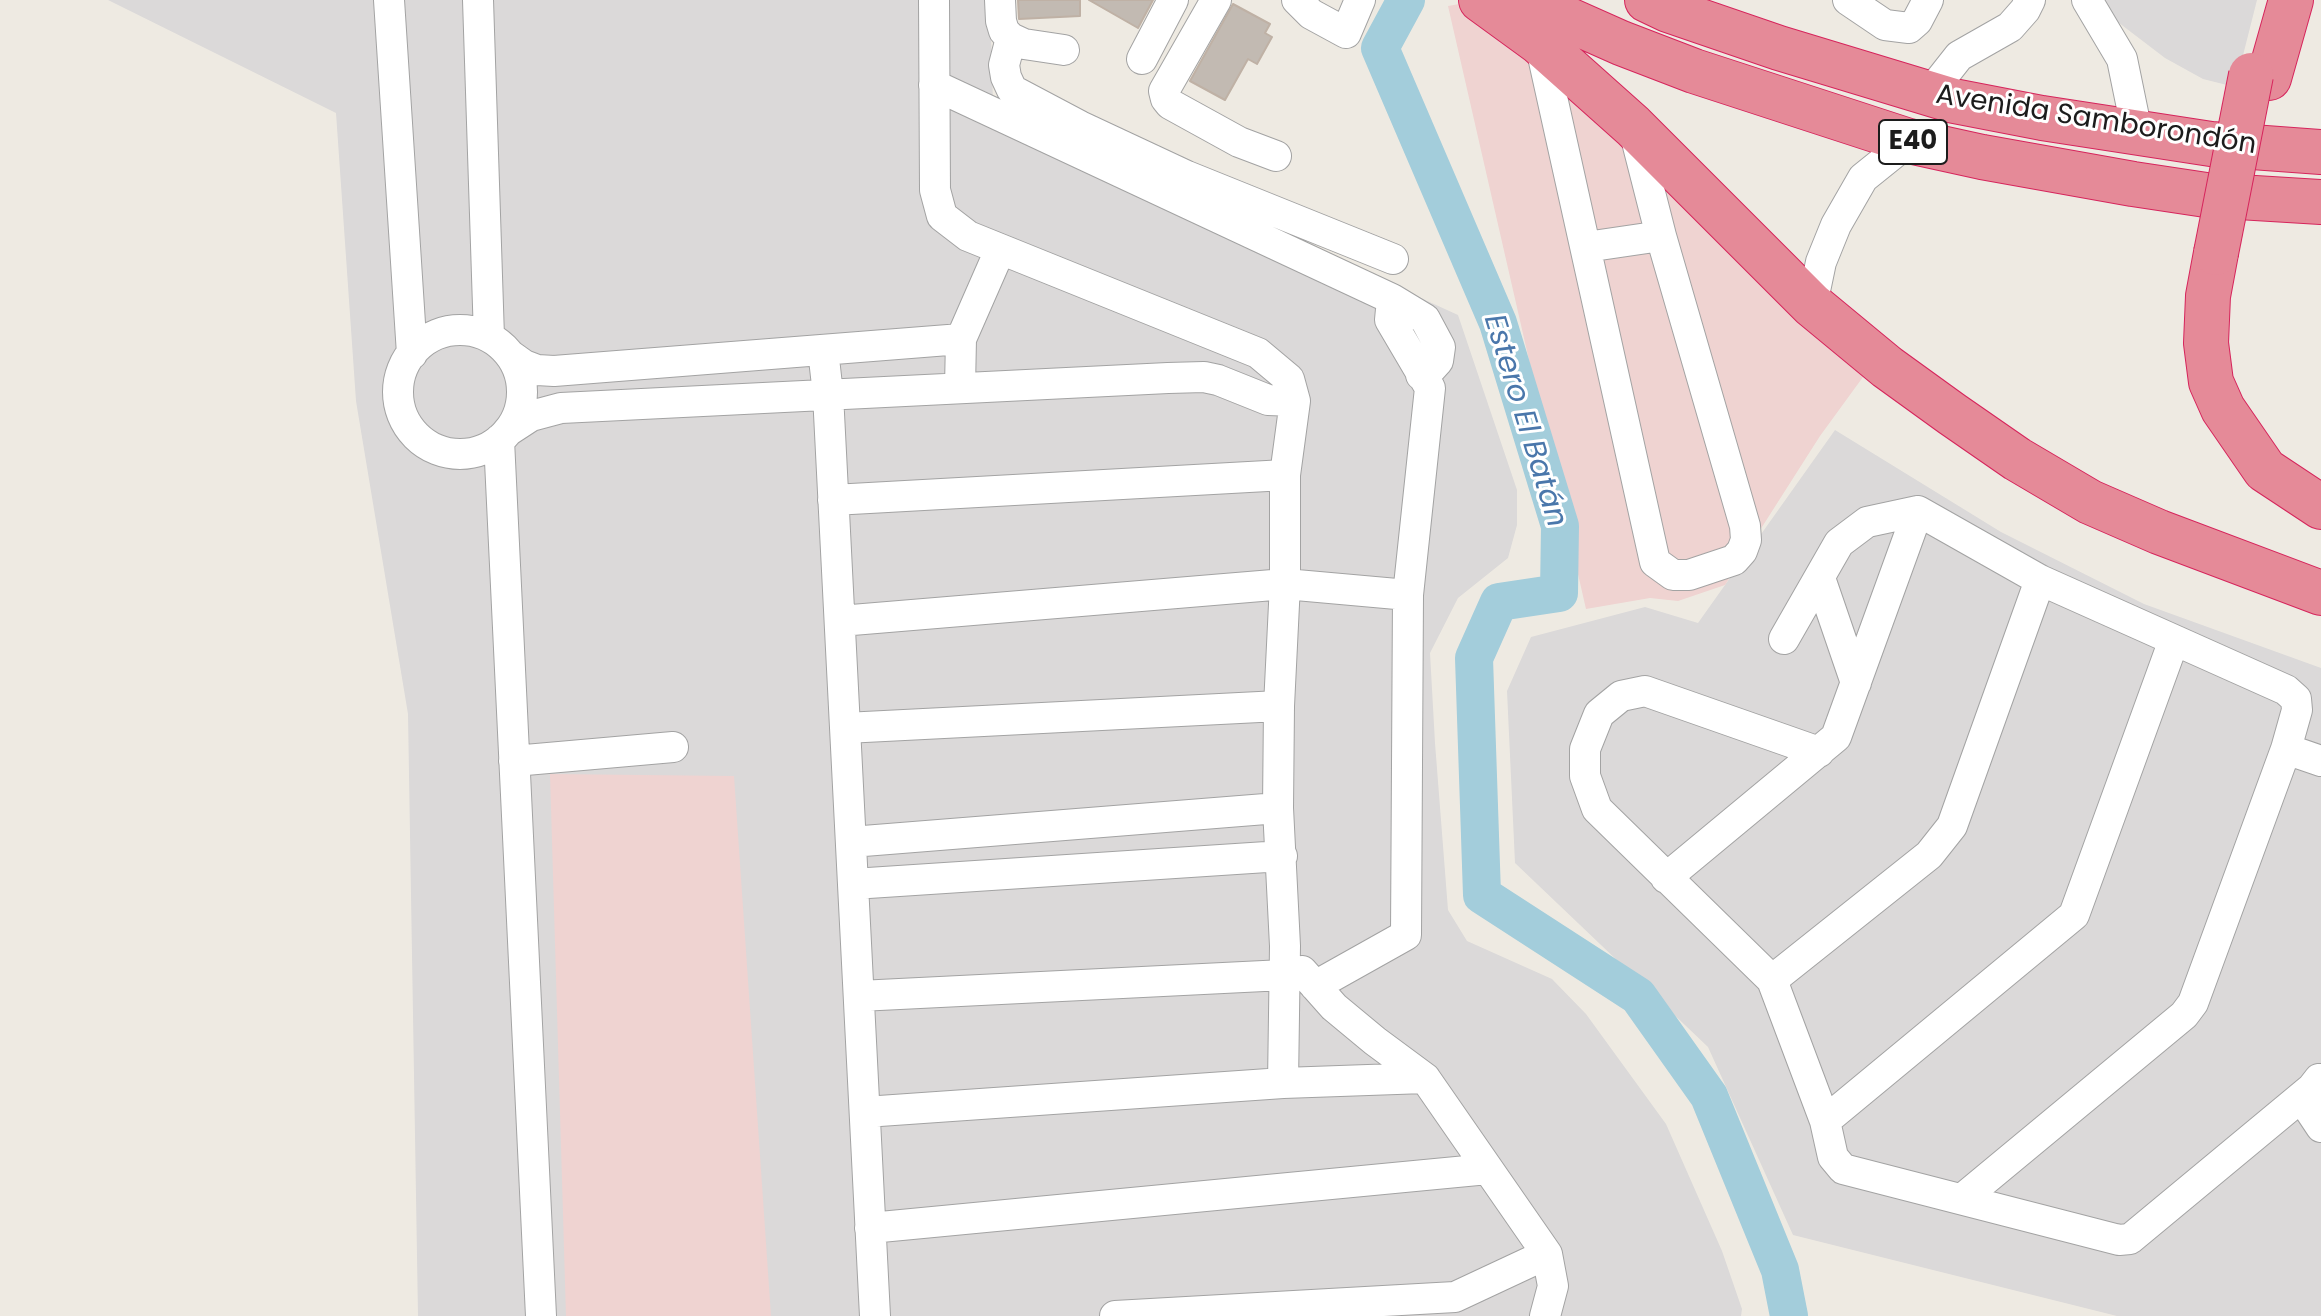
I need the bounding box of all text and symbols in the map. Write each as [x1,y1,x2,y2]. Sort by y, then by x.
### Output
street label: Avenida Samborondón [1933,79,2259,163]
road number: E40 [1879,120,1947,164]
water label: Estero El Batán [1475,310,1573,532]

